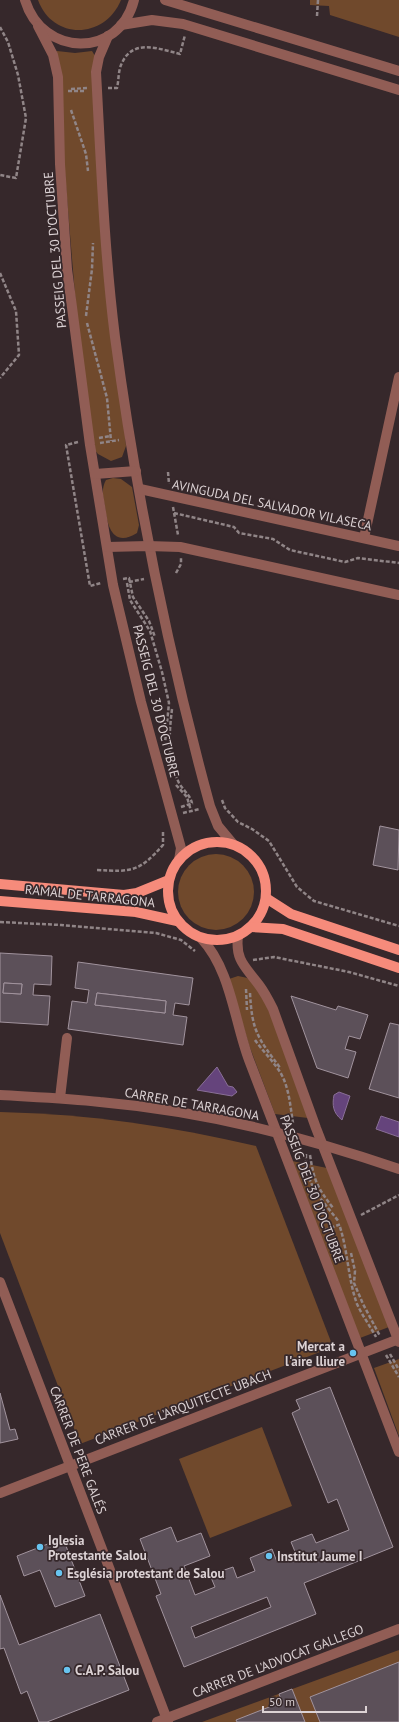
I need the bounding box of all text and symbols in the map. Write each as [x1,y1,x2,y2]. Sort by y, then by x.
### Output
street label: PASSEIG DEL 30 D'OCTUBRE [40,171,70,329]
street label: AVINGUDA DEL SALVADOR VILASECA [171,475,374,535]
street label: PASSEIG DEL 30 D'OCTUBRE [129,623,183,779]
street label: RAMAL DE TARRAGONA [24,881,156,911]
street label: CARRER DE TARRAGONA [123,1084,261,1124]
street label: PASSEIG DEL 30 D'OCTUBRE [276,1113,348,1265]
place label: Mercat a l'aire lliure [285,1338,345,1370]
marker: Mercat a l'aire lliure [348,1348,358,1358]
street label: CARRER DE L'ARQUITECTE UBACH [92,1365,274,1449]
street label: CARRER DE PERE GALÉS [46,1384,110,1517]
place label: Iglesia Protestante Salou [48,1532,147,1564]
marker: Iglesia Protestante Salou [35,1542,45,1552]
place label: Institut Jaume I [277,1548,363,1565]
marker: Institut Jaume I [264,1551,274,1561]
place label: Església protestant de Salou [67,1565,224,1582]
marker: Església protestant de Salou [54,1568,64,1578]
street label: CARRER DE L'ADVOCAT GALLEGO [190,1620,366,1702]
place label: C.A.P. Salou [75,1662,139,1679]
marker: C.A.P. Salou [62,1665,72,1675]
scale bar [263,1688,366,1714]
text: 50 m [269,1694,295,1709]

